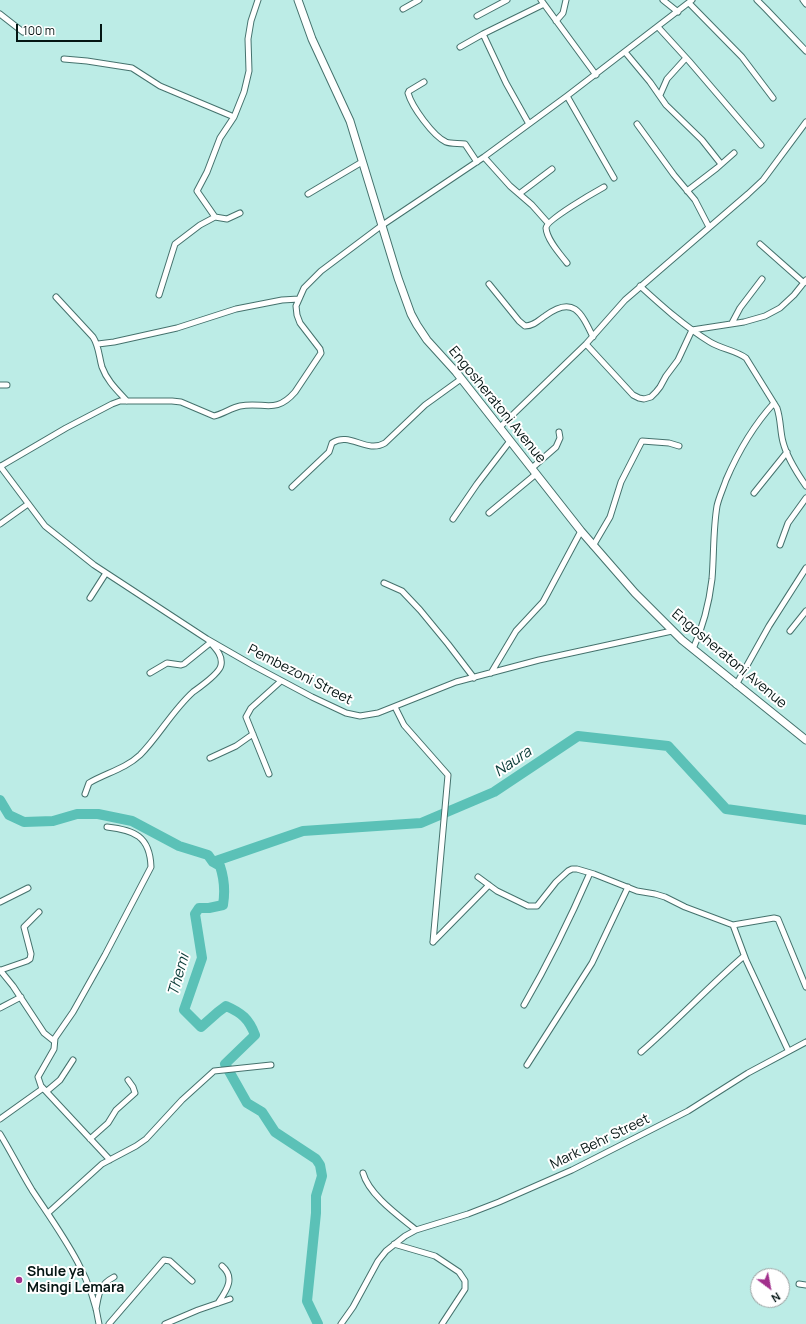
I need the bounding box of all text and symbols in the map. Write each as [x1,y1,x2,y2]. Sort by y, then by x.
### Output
scale bar [18,16,104,42]
text: 100 m [23,22,55,39]
street label: Engosheratoni Avenue [445,343,549,467]
street label: Engosheratoni Avenue [668,606,790,712]
street label: Pembezoni Street [245,641,355,709]
water label: Naura [491,743,535,781]
water label: Themi [164,952,194,998]
street label: Mark Behr Street [548,1111,652,1173]
place label: Shule ya Msingi Lemara [27,1264,124,1296]
north arrow [750,1268,790,1308]
marker: Shule ya Msingi Lemara [14,1275,24,1285]
text: N [769,1289,783,1306]

